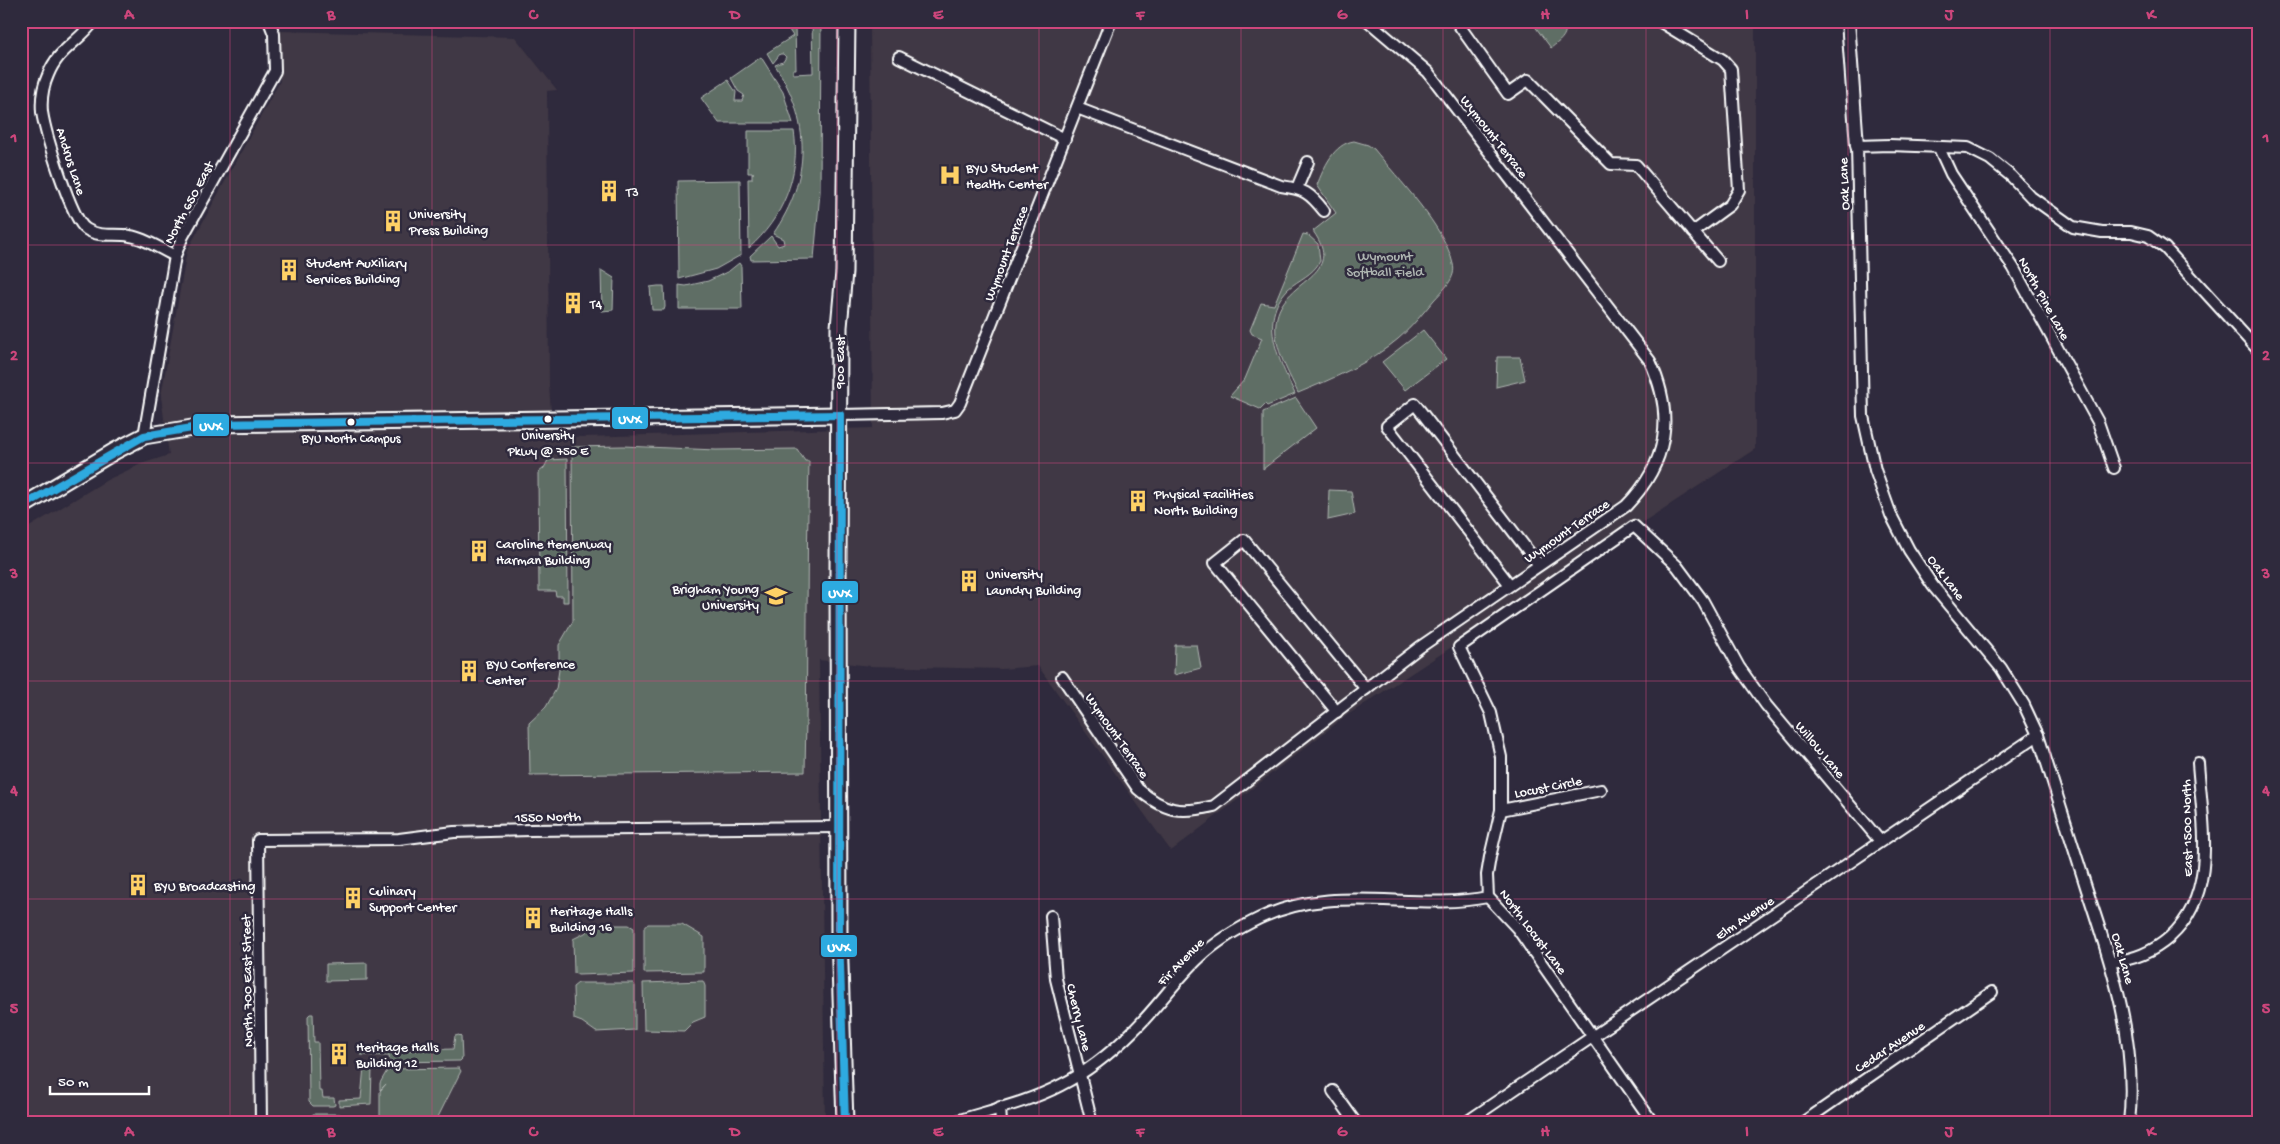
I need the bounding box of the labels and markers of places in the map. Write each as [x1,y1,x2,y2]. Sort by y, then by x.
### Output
place label: BYU Student Health Center [965,161,1049,194]
hospital icon: BYU Student Health Center [937,162,963,188]
building icon: T3 [596,178,622,204]
place label: T3 [625,185,639,202]
place label: University Press Building [408,207,488,240]
building icon: University Press Building [380,208,406,234]
place label: Student Auxiliary Services Building [306,256,407,289]
building icon: Student Auxiliary Services Building [276,257,302,283]
building icon: T4 [560,290,586,316]
place label: T4 [589,297,602,314]
marker: University Pkwy @ 750 E [543,414,553,424]
marker: BYU North Campus [346,417,356,427]
place label: University Pkwy @ 750 E [507,429,589,460]
place label: BYU North Campus [300,432,402,447]
place label: Physical Facilities North Building [1153,487,1254,520]
building icon: Physical Facilities North Building [1125,488,1151,514]
place label: Caroline Hemenway Harman Building [496,537,612,570]
building icon: Caroline Hemenway Harman Building [466,538,492,564]
place label: University Laundry Building [986,567,1081,600]
building icon: University Laundry Building [956,568,982,594]
place label: Brigham Young University [671,582,759,615]
school or university icon: Brigham Young University [763,583,789,609]
place label: BYU Conference Center [485,657,576,690]
building icon: BYU Conference Center [456,658,482,684]
building icon: BYU Broadcasting [125,872,151,898]
place label: BYU Broadcasting [153,879,255,896]
place label: Culinary Support Center [369,884,458,917]
building icon: Culinary Support Center [340,885,366,911]
place label: Heritage Halls Building 16 [549,904,633,937]
building icon: Heritage Halls Building 16 [520,905,546,931]
place label: Heritage Halls Building 12 [355,1040,439,1073]
building icon: Heritage Halls Building 12 [326,1041,352,1067]

